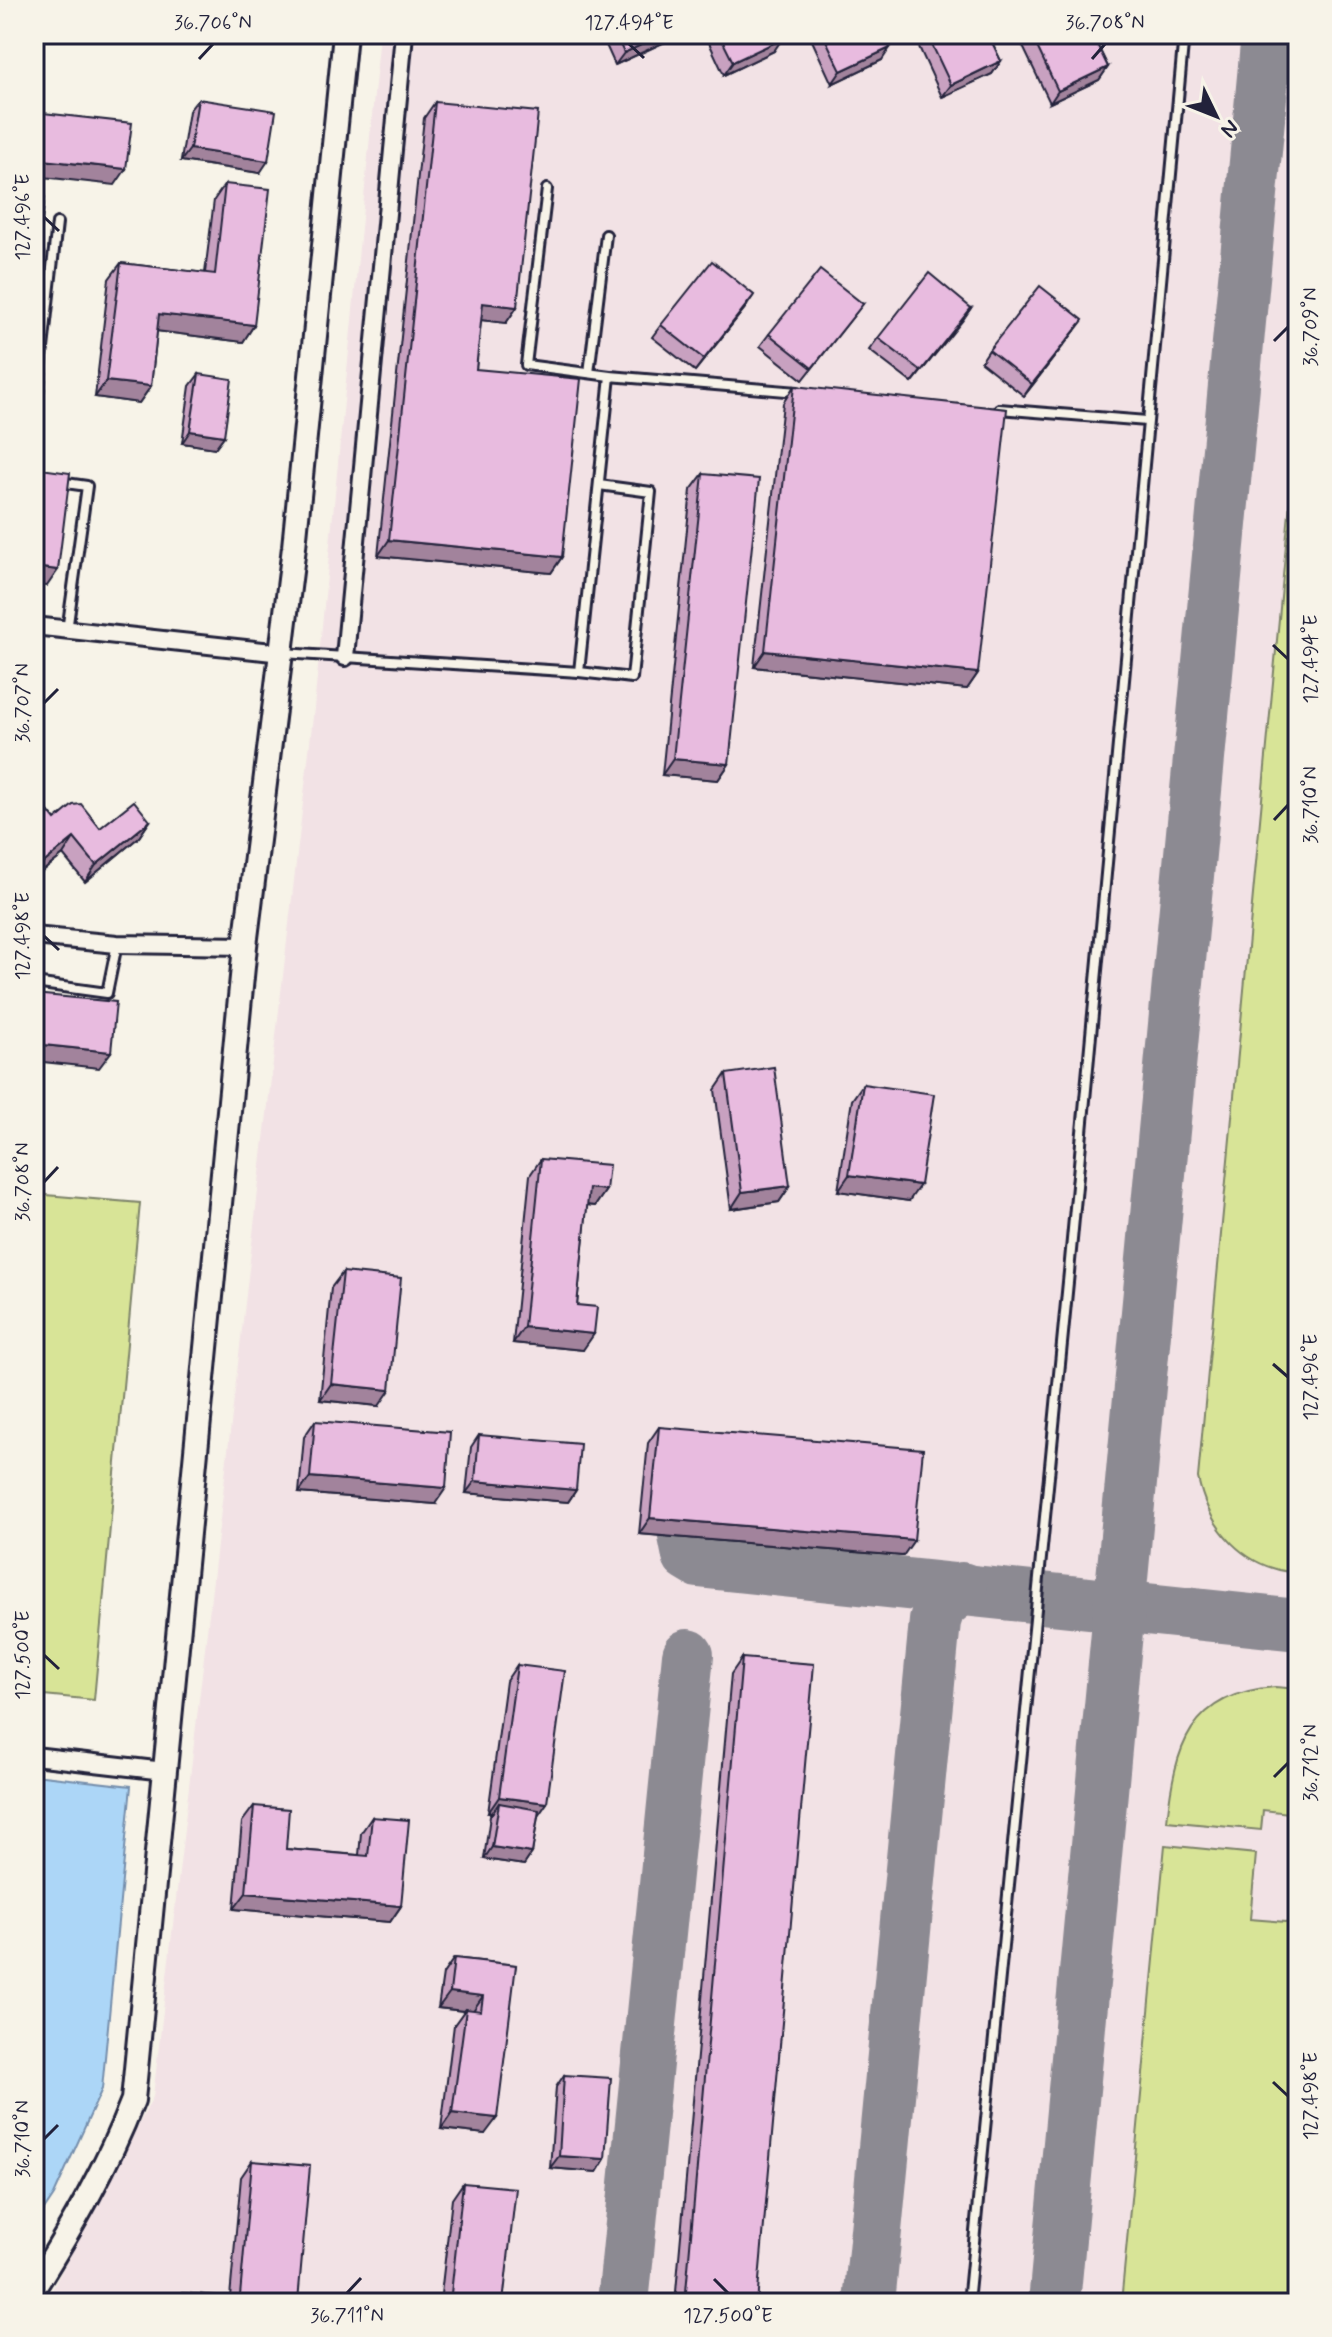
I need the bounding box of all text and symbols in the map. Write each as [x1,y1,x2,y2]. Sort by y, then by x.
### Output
text: 36.706°N [174,10,252,37]
text: 127.494°E [584,10,674,37]
text: 36.708°N [1065,10,1145,37]
north arrow [1176,76,1256,156]
text: N [1214,113,1244,143]
text: 127.496°E [10,174,37,260]
text: 36.709°N [1298,288,1325,366]
text: 127.494°E [1298,614,1325,704]
text: 36.707°N [10,663,37,743]
text: 36.710°N [1298,766,1325,844]
text: 127.498°E [10,892,37,980]
text: 36.708°N [10,1142,37,1222]
text: 127.496°E [1298,1334,1325,1420]
text: 127.500°E [10,1610,37,1700]
text: 36.712°N [1298,1724,1325,1802]
text: 127.498°E [1298,2052,1325,2140]
text: 36.710°N [10,2100,37,2178]
text: 36.711°N [310,2303,384,2330]
text: 127.500°E [683,2303,773,2330]

